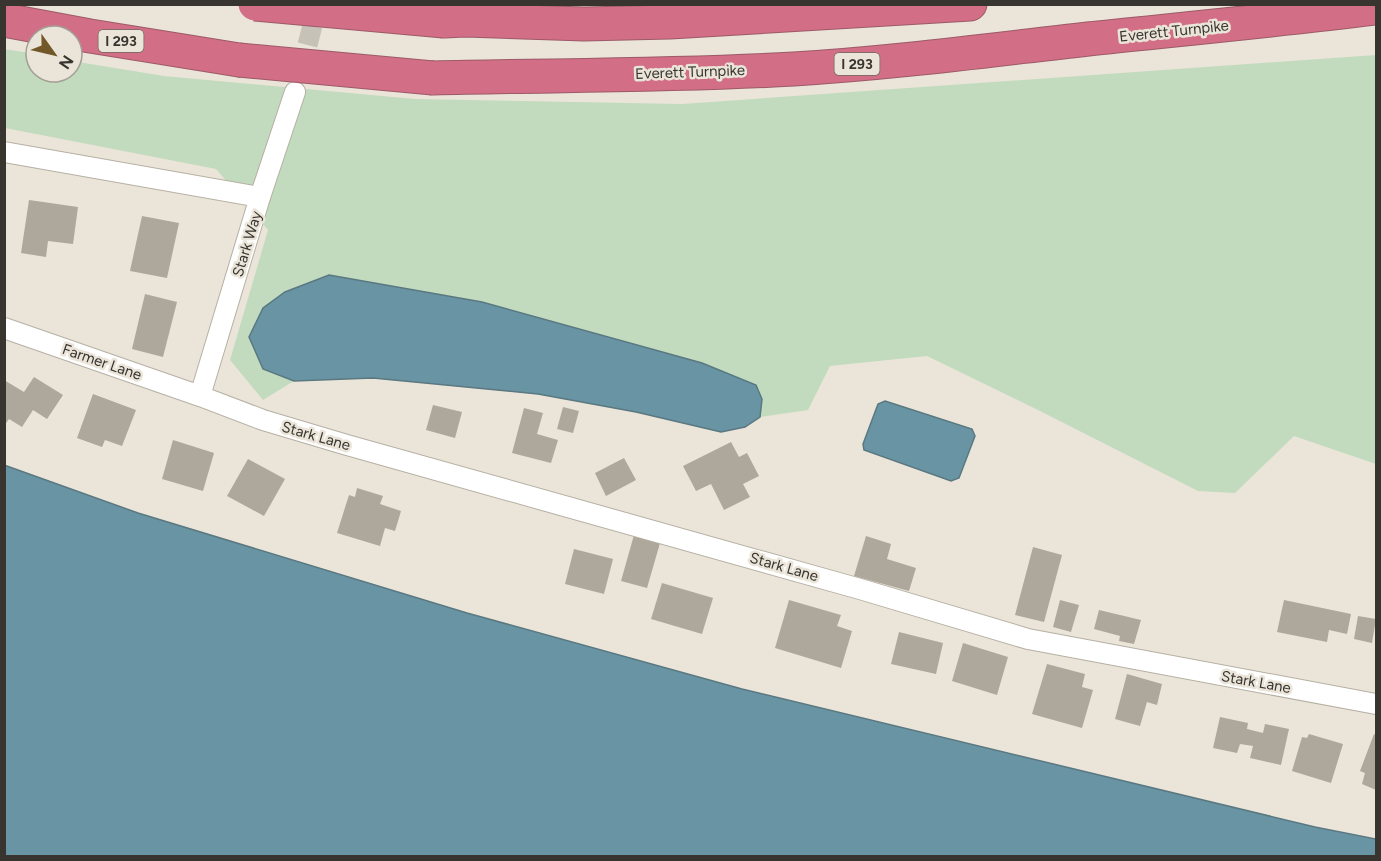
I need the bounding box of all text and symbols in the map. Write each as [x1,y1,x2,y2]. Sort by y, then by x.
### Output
street label: Everett Turnpike [1118,16,1230,46]
north arrow [24,24,84,84]
road number: I 293 [98,30,144,52]
text: N [55,52,77,73]
road number: I 293 [834,53,880,75]
street label: Everett Turnpike [635,61,745,83]
street label: Stark Way [228,209,266,279]
street label: Farmer Lane [60,340,144,384]
street label: Stark Lane [280,418,352,454]
street label: Stark Lane [748,549,820,585]
street label: Stark Lane [1220,667,1292,697]

